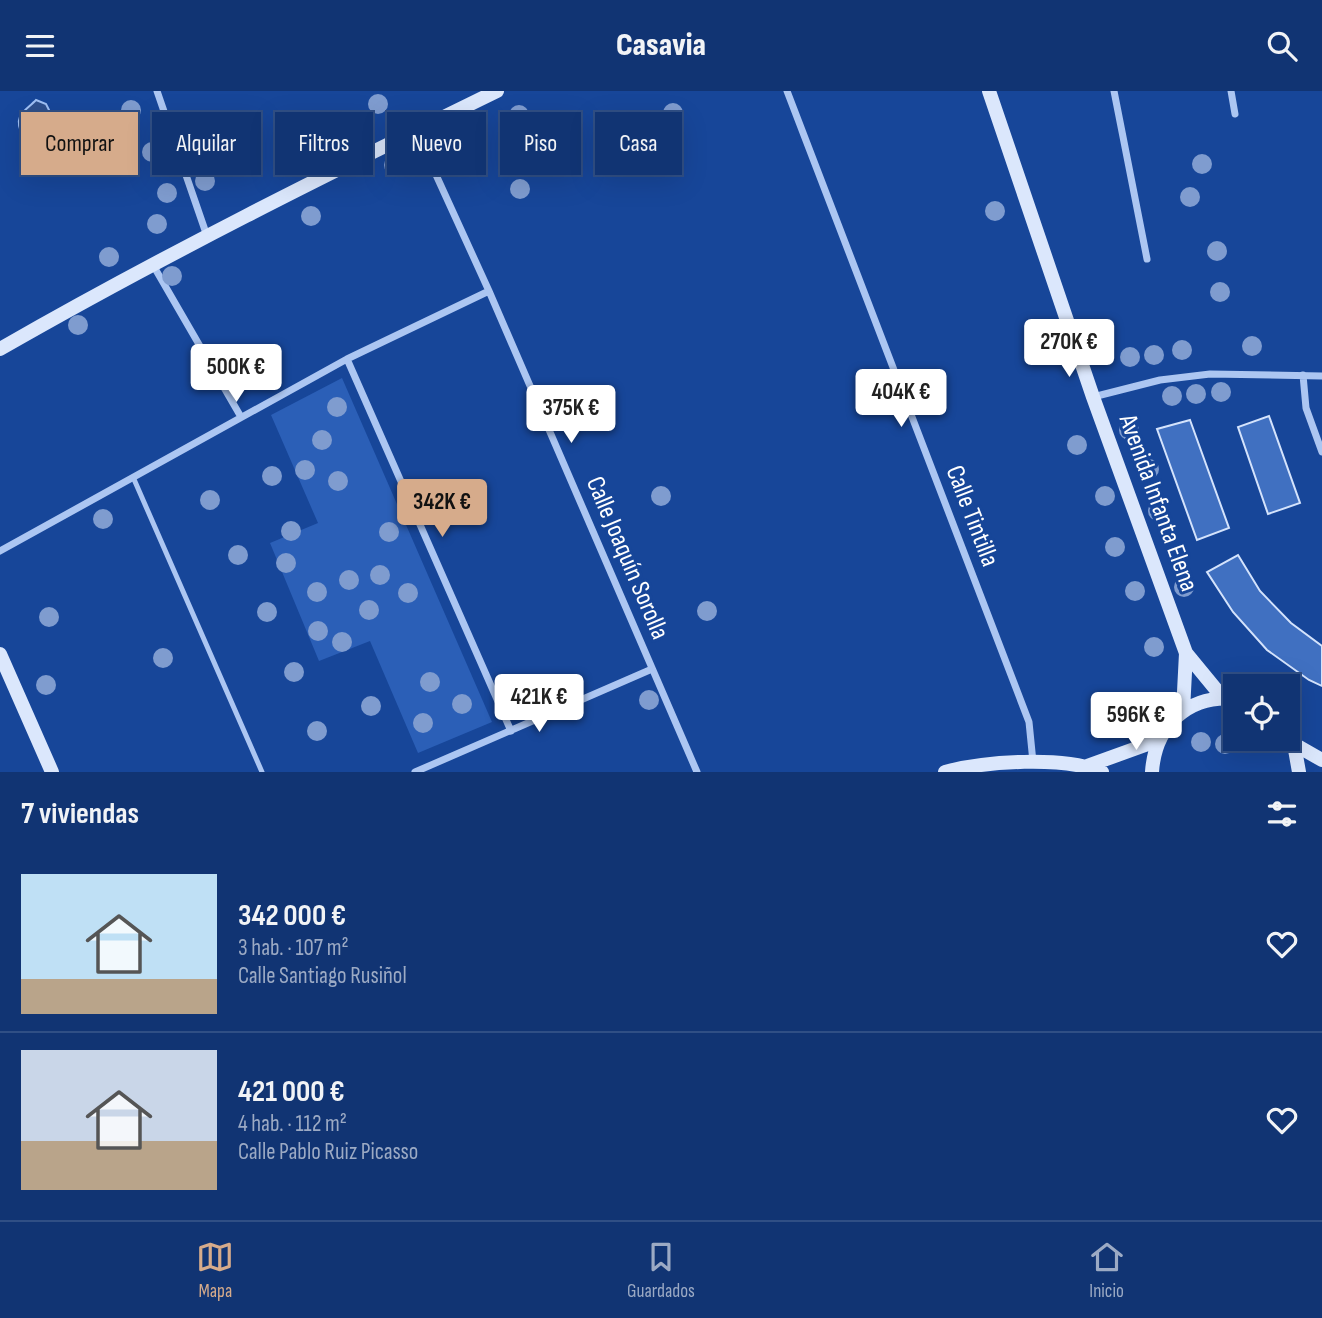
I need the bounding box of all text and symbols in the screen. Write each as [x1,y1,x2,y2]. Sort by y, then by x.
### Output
text: Casavia [616,26,706,65]
icon: menu [21,27,59,65]
icon: search [1263,27,1301,65]
chip: Comprar [21,112,138,175]
chip: Alquilar [152,112,261,175]
chip: Filtros [275,112,373,175]
chip: Nuevo [387,112,486,175]
chip: Piso [500,112,581,175]
chip: Casa [595,112,682,175]
pin: 270K € [1012,320,1126,379]
text: 270K € [1040,328,1098,356]
pin: 500K € [179,345,293,404]
text: 500K € [207,353,265,381]
pin: 404K € [844,369,958,429]
text: 404K € [872,378,931,406]
pin: 375K € [514,385,628,445]
text: 375K € [542,394,600,422]
street label: Avenida Infanta Elena [1111,409,1204,596]
street label: Calle Tintilla [939,461,1005,571]
street label: Calle Joaquín Sorolla [579,472,675,644]
pin: 342K € [385,479,499,539]
text: 342K € [413,488,471,516]
map controls [1223,674,1300,751]
button: locate [1223,674,1300,751]
pin: 421K € [482,675,596,734]
text: 421K € [511,683,567,711]
pin: 596K € [1079,693,1193,752]
text: 596K € [1107,701,1165,729]
icon: filters [1263,795,1301,833]
text: 7 viviendas [21,796,139,832]
text: 342 000 € [238,898,346,934]
icon: home [77,902,161,986]
icon: heart [1263,925,1301,963]
text: 3 hab. · 107 m² [238,934,349,962]
text: Calle Santiago Rusiñol [238,962,407,990]
text: 421 000 € [238,1074,345,1110]
icon: home [77,1078,161,1162]
icon: heart [1263,1101,1301,1139]
text: 4 hab. · 112 m² [238,1110,347,1138]
text: Calle Pablo Ruiz Picasso [238,1138,418,1166]
tab: Mapa [196,1238,234,1303]
tab: Guardados [627,1238,695,1303]
tab: Inicio [1088,1238,1126,1303]

